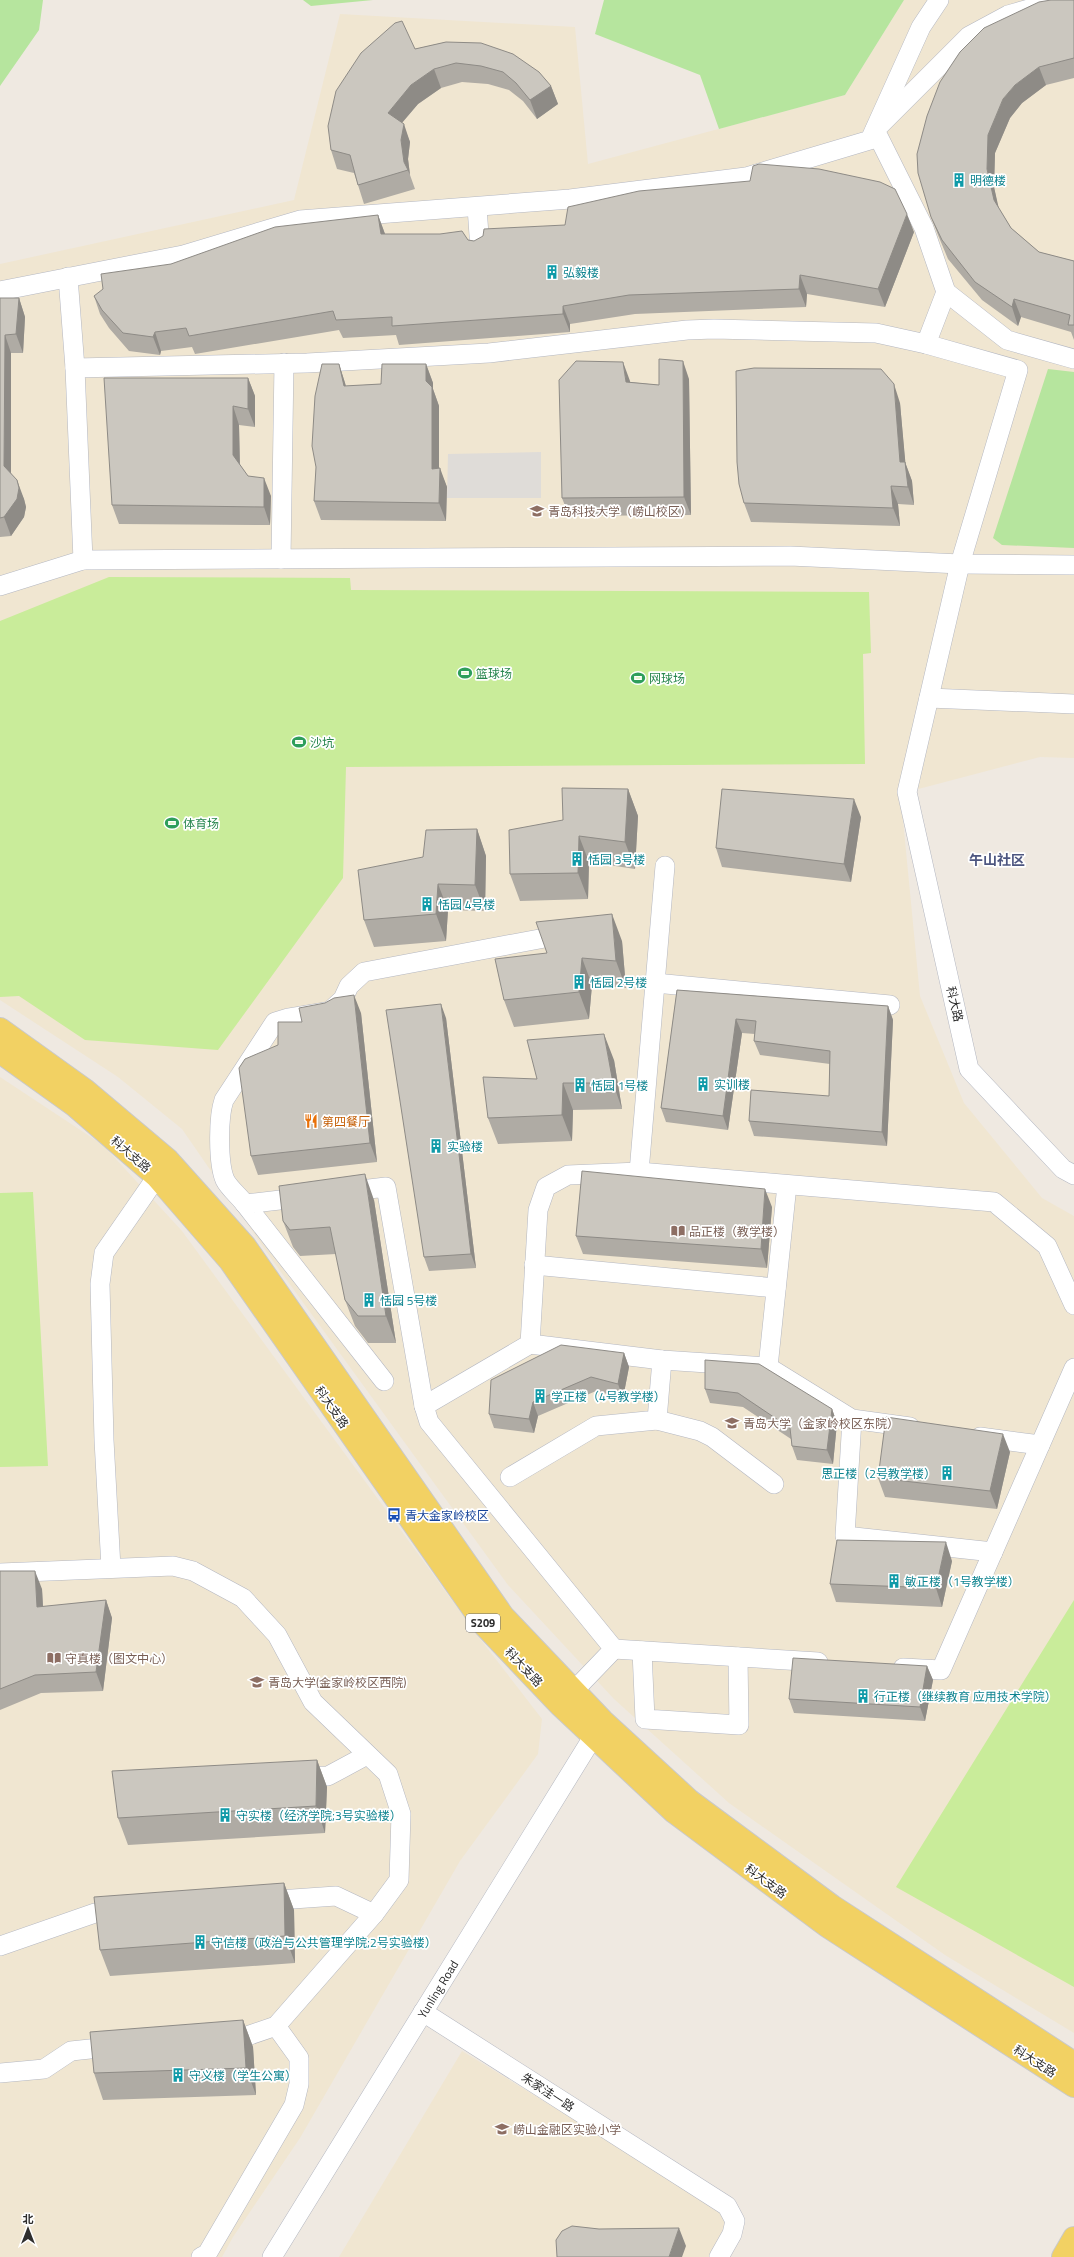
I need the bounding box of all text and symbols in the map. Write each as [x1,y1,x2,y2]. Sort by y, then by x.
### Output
place label: 明德楼 [970,171,1006,190]
building icon: 明德楼 [951,172,967,188]
place label: 弘毅楼 [563,263,599,282]
building icon: 弘毅楼 [544,264,560,280]
place label: 青岛科技大学（崂山校区） [548,502,692,521]
school or university icon: 青岛科技大学（崂山校区） [529,503,545,519]
place label: 篮球场 [476,664,512,683]
sports icon: 篮球场 [457,665,473,681]
place label: 网球场 [649,669,685,688]
sports icon: 网球场 [630,670,646,686]
place label: 沙坑 [310,733,334,752]
sports icon: 沙坑 [291,734,307,750]
place label: 体育场 [183,814,219,833]
sports icon: 体育场 [164,815,180,831]
district label: 午山社区 [969,849,1025,870]
place label: 恬园 3号楼 [588,850,645,869]
building icon: 恬园 3号楼 [569,851,585,867]
place label: 恬园 4号楼 [438,895,495,914]
building icon: 恬园 4号楼 [419,896,435,912]
place label: 恬园 2号楼 [590,973,647,992]
building icon: 恬园 2号楼 [571,974,587,990]
street label: 科大路 [942,984,968,1024]
place label: 实训楼 [714,1075,750,1094]
place label: 恬园 1号楼 [591,1076,648,1095]
building icon: 实训楼 [695,1076,711,1092]
building icon: 恬园 1号楼 [572,1077,588,1093]
place label: 第四餐厅 [322,1112,370,1131]
restaurant icon: 第四餐厅 [303,1113,319,1129]
street label: 科大支路 [107,1131,155,1177]
place label: 实验楼 [447,1137,483,1156]
building icon: 实验楼 [428,1138,444,1154]
place label: 品正楼（教学楼） [689,1222,785,1241]
library icon: 品正楼（教学楼） [670,1223,686,1239]
place label: 恬园 5号楼 [380,1291,437,1310]
building icon: 恬园 5号楼 [361,1292,377,1308]
street label: 科大支路 [310,1382,354,1432]
place label: 学正楼（4号教学楼） [551,1387,666,1406]
building icon: 学正楼（4号教学楼） [532,1388,548,1404]
place label: 青岛大学（金家岭校区东院） [743,1414,899,1433]
school or university icon: 青岛大学（金家岭校区东院） [724,1415,740,1431]
place label: 思正楼（2号教学楼） [821,1464,936,1483]
building icon: 思正楼（2号教学楼） [939,1465,955,1481]
place label: 青大金家岭校区 [405,1506,489,1525]
bus stop icon: 青大金家岭校区 [386,1507,402,1523]
place label: 敏正楼（1号教学楼） [905,1572,1020,1591]
building icon: 敏正楼（1号教学楼） [886,1573,902,1589]
road number: S209 [466,1614,500,1632]
street label: 科大支路 [501,1643,547,1691]
place label: 守真楼（图文中心） [65,1649,173,1668]
library icon: 守真楼（图文中心） [46,1650,62,1666]
place label: 青岛大学(金家岭校区西院) [268,1673,406,1692]
school or university icon: 青岛大学(金家岭校区西院) [249,1674,265,1690]
place label: 行正楼（继续教育 应用技术学院） [874,1687,1057,1706]
building icon: 行正楼（继续教育 应用技术学院） [855,1688,871,1704]
place label: 守实楼（经济学院;3号实验楼） [236,1806,402,1825]
building icon: 守实楼（经济学院;3号实验楼） [217,1807,233,1823]
street label: 科大支路 [741,1859,791,1903]
place label: 守信楼（政治与公共管理学院;2号实验楼） [211,1933,437,1952]
building icon: 守信楼（政治与公共管理学院;2号实验楼） [192,1934,208,1950]
street label: Yunling Road [412,1956,463,2022]
street label: 科大支路 [1010,2040,1060,2082]
place label: 守义楼（学生公寓） [189,2066,297,2085]
building icon: 守义楼（学生公寓） [170,2067,186,2083]
street label: 朱家洼一路 [518,2068,578,2116]
place label: 崂山金融区实验小学 [513,2120,621,2139]
school or university icon: 崂山金融区实验小学 [494,2121,510,2137]
north arrow [8,2209,48,2249]
text: 北 [23,2211,34,2227]

